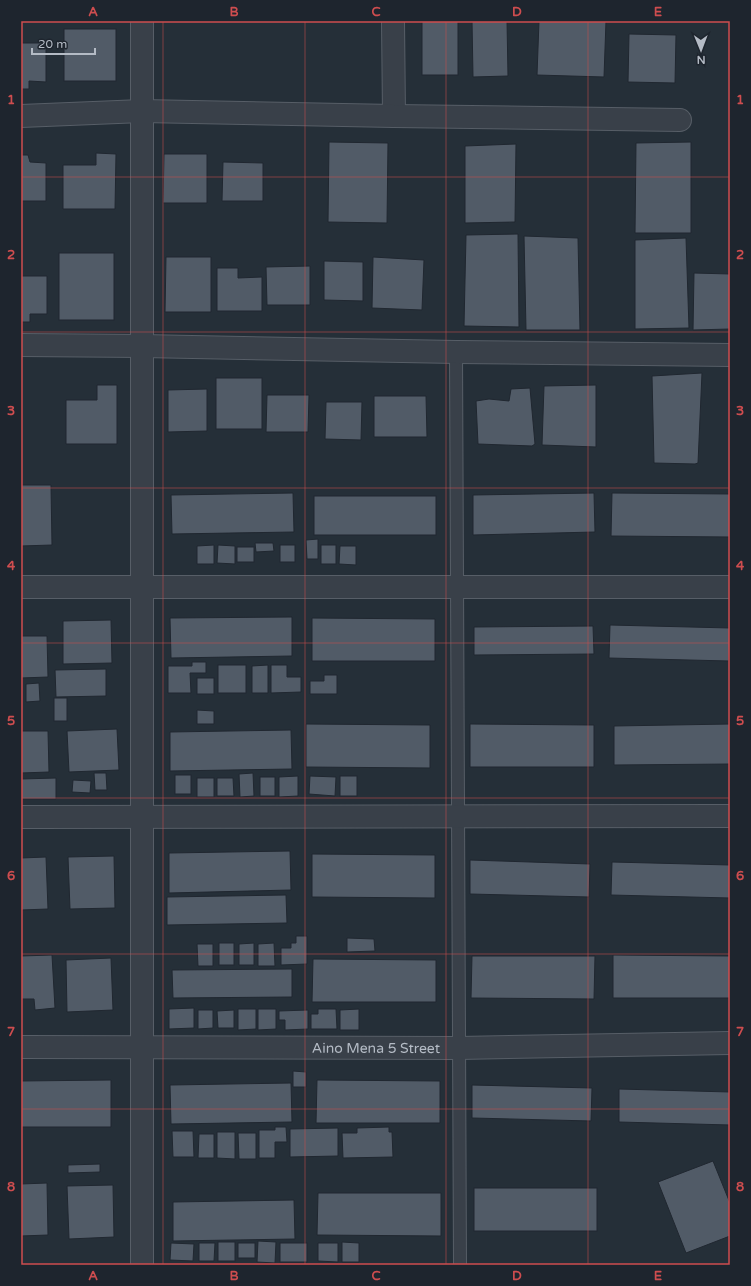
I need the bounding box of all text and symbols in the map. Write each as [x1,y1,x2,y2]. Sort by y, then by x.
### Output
text: A [88,4,98,20]
text: B [229,4,239,20]
text: C [371,4,381,20]
text: D [512,4,522,20]
text: E [654,4,662,20]
scale bar [32,30,95,56]
north arrow [681,30,721,70]
text: 20 m [38,37,67,51]
text: N [697,53,706,66]
text: 1 [7,92,15,108]
text: 1 [736,92,744,108]
text: 2 [7,247,15,263]
text: 2 [736,247,744,263]
text: 3 [7,403,15,419]
text: 3 [736,403,744,419]
text: 4 [7,558,16,574]
text: 4 [736,558,745,574]
text: 5 [7,713,15,729]
text: 5 [736,713,744,729]
text: 6 [7,868,15,884]
text: 6 [736,868,744,884]
text: 7 [7,1024,15,1040]
text: 7 [736,1024,744,1040]
street label: Aino Mena 5 Street [312,1040,441,1057]
text: 8 [7,1179,15,1195]
text: 8 [736,1179,744,1195]
text: A [88,1268,98,1284]
text: B [229,1268,239,1284]
text: C [371,1268,381,1284]
text: D [512,1268,522,1284]
text: E [654,1268,662,1284]

